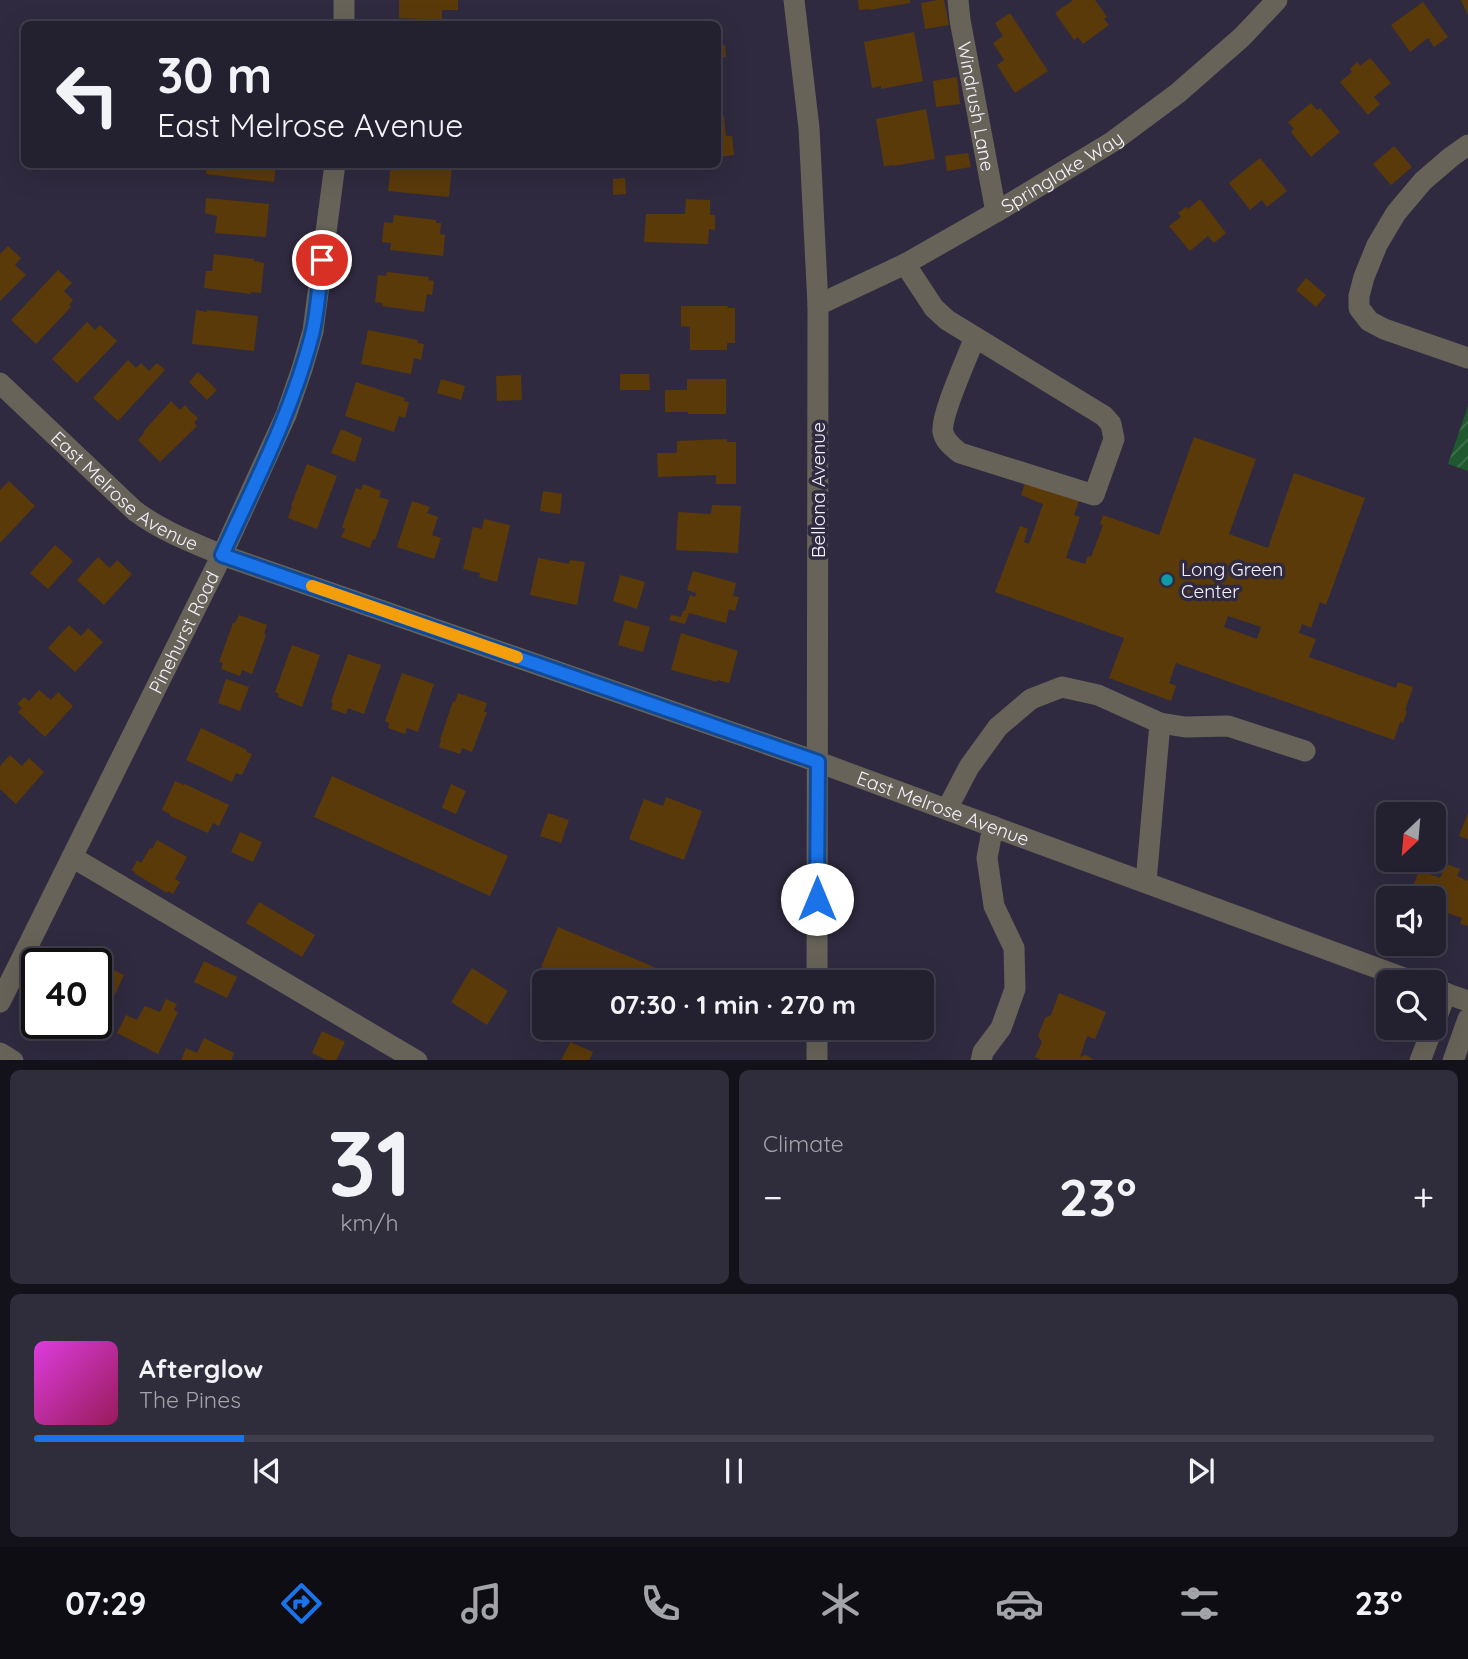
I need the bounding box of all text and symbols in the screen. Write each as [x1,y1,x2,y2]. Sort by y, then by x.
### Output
street label: Windrush Lane [952,40,1000,173]
text: 30 m [157,44,272,105]
icon: left [42,49,133,140]
text: East Melrose Avenue [157,105,463,145]
street label: Springlake Way [996,126,1128,218]
pin [292,230,352,290]
icon: arrive [303,241,341,279]
street label: Bellona Avenue [806,422,830,558]
street label: East Melrose Avenue [46,426,202,556]
place label: Long Green Center [1181,557,1283,603]
street label: Pinehurst Road [143,567,224,697]
marker: Long Green Center [1159,572,1175,588]
street label: East Melrose Avenue [854,765,1033,851]
north arrow [1376,802,1446,872]
map controls [1376,802,1446,1040]
position arrow [780,862,854,936]
button: sound [1376,886,1446,956]
speed limit sign: 40 [21,948,112,1039]
button: search [1376,970,1446,1040]
text: 07:30 · 1 min · 270 m [610,988,856,1021]
text: 31 [327,1105,412,1219]
text: Climate [763,1129,844,1158]
text: 23° [1059,1164,1137,1229]
text: − [763,1173,783,1221]
text: + [1413,1173,1434,1221]
text: km/h [340,1208,399,1237]
text: Afterglow [139,1352,263,1385]
text: The Pines [139,1385,241,1414]
icon: previous [248,1452,286,1490]
icon: pause [715,1452,753,1490]
icon: next [1182,1452,1220,1490]
icon: directions [277,1579,326,1628]
icon: music [457,1579,506,1628]
icon: phone [636,1579,685,1628]
icon: climate [816,1579,865,1628]
icon: car [995,1579,1044,1628]
icon: filters [1175,1579,1224,1628]
text: 07:29 [65,1583,146,1623]
text: 23° [1355,1583,1403,1623]

